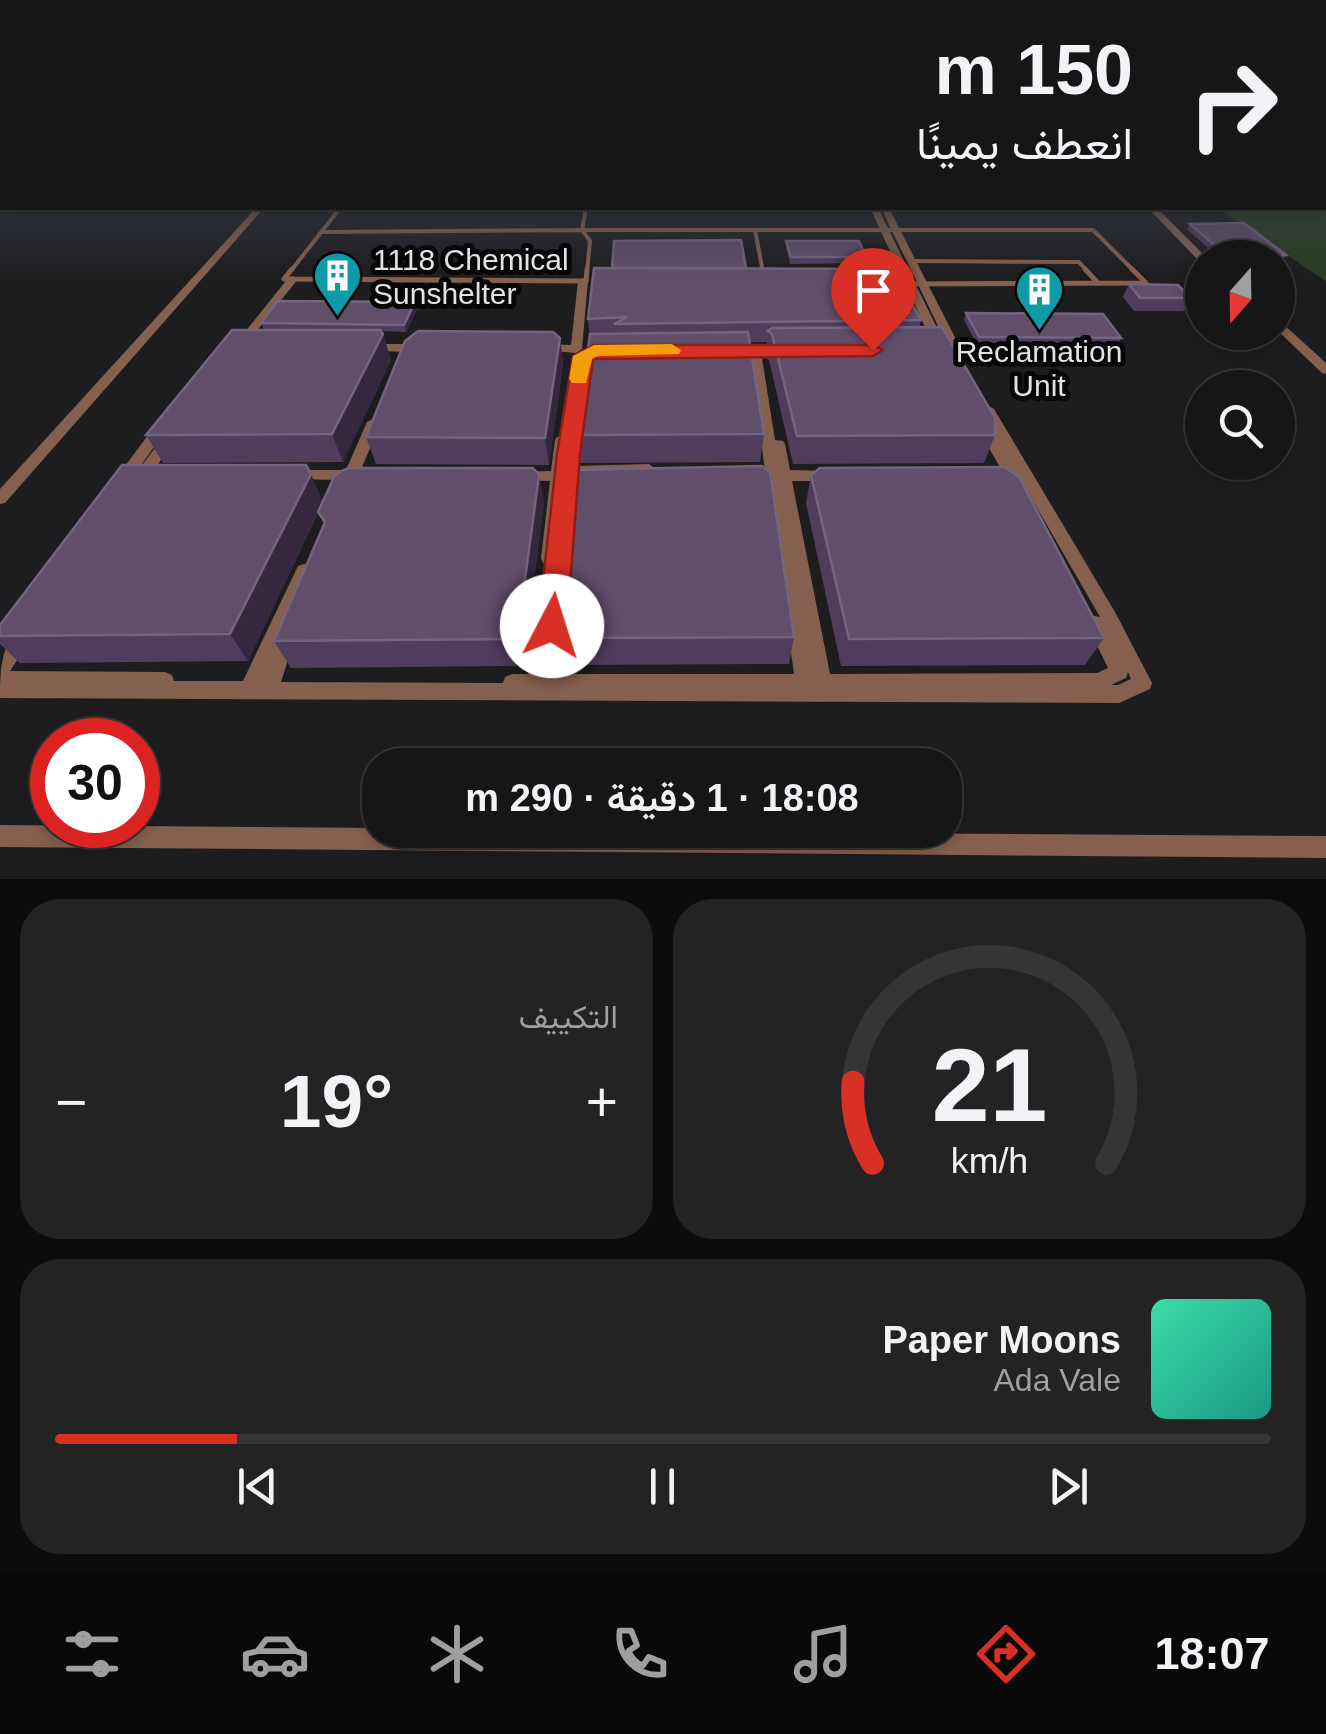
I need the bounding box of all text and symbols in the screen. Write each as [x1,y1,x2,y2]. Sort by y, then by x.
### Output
text: 150 m [935,31,1133,109]
icon: right [1168,40,1298,170]
text: انعطف يمينًا [916,118,1133,169]
north arrow [1185,240,1295,350]
map controls [1185,240,1295,480]
place label: 1118 Chemical Sunshelter [373,243,569,310]
pin [831,248,916,351]
building icon: 1118 Chemical Sunshelter [312,250,364,318]
icon: arrive [846,263,901,318]
building icon: Reclamation Unit [1013,264,1065,332]
place label: Reclamation Unit [956,335,1122,402]
button: search [1185,370,1295,480]
position arrow [500,574,604,678]
speed limit sign: 30 [30,718,160,848]
text: 18:08 · 1 دقيقة · 290 m [465,777,859,819]
text: التكييف [519,999,618,1035]
text: 21 [932,1027,1047,1143]
text: 19° [280,1059,393,1143]
text: − [55,1071,87,1133]
text: + [586,1071,618,1133]
text: km/h [951,1141,1028,1181]
text: Paper Moons [882,1319,1121,1361]
text: Ada Vale [994,1362,1121,1398]
icon: previous [230,1459,285,1514]
icon: pause [635,1459,690,1514]
icon: next [1041,1459,1096,1514]
icon: filters [57,1619,127,1689]
icon: car [240,1619,310,1689]
icon: climate [422,1619,492,1689]
icon: phone [605,1619,675,1689]
icon: music [788,1619,858,1689]
icon: directions [971,1619,1041,1689]
text: 18:07 [1154,1628,1270,1679]

